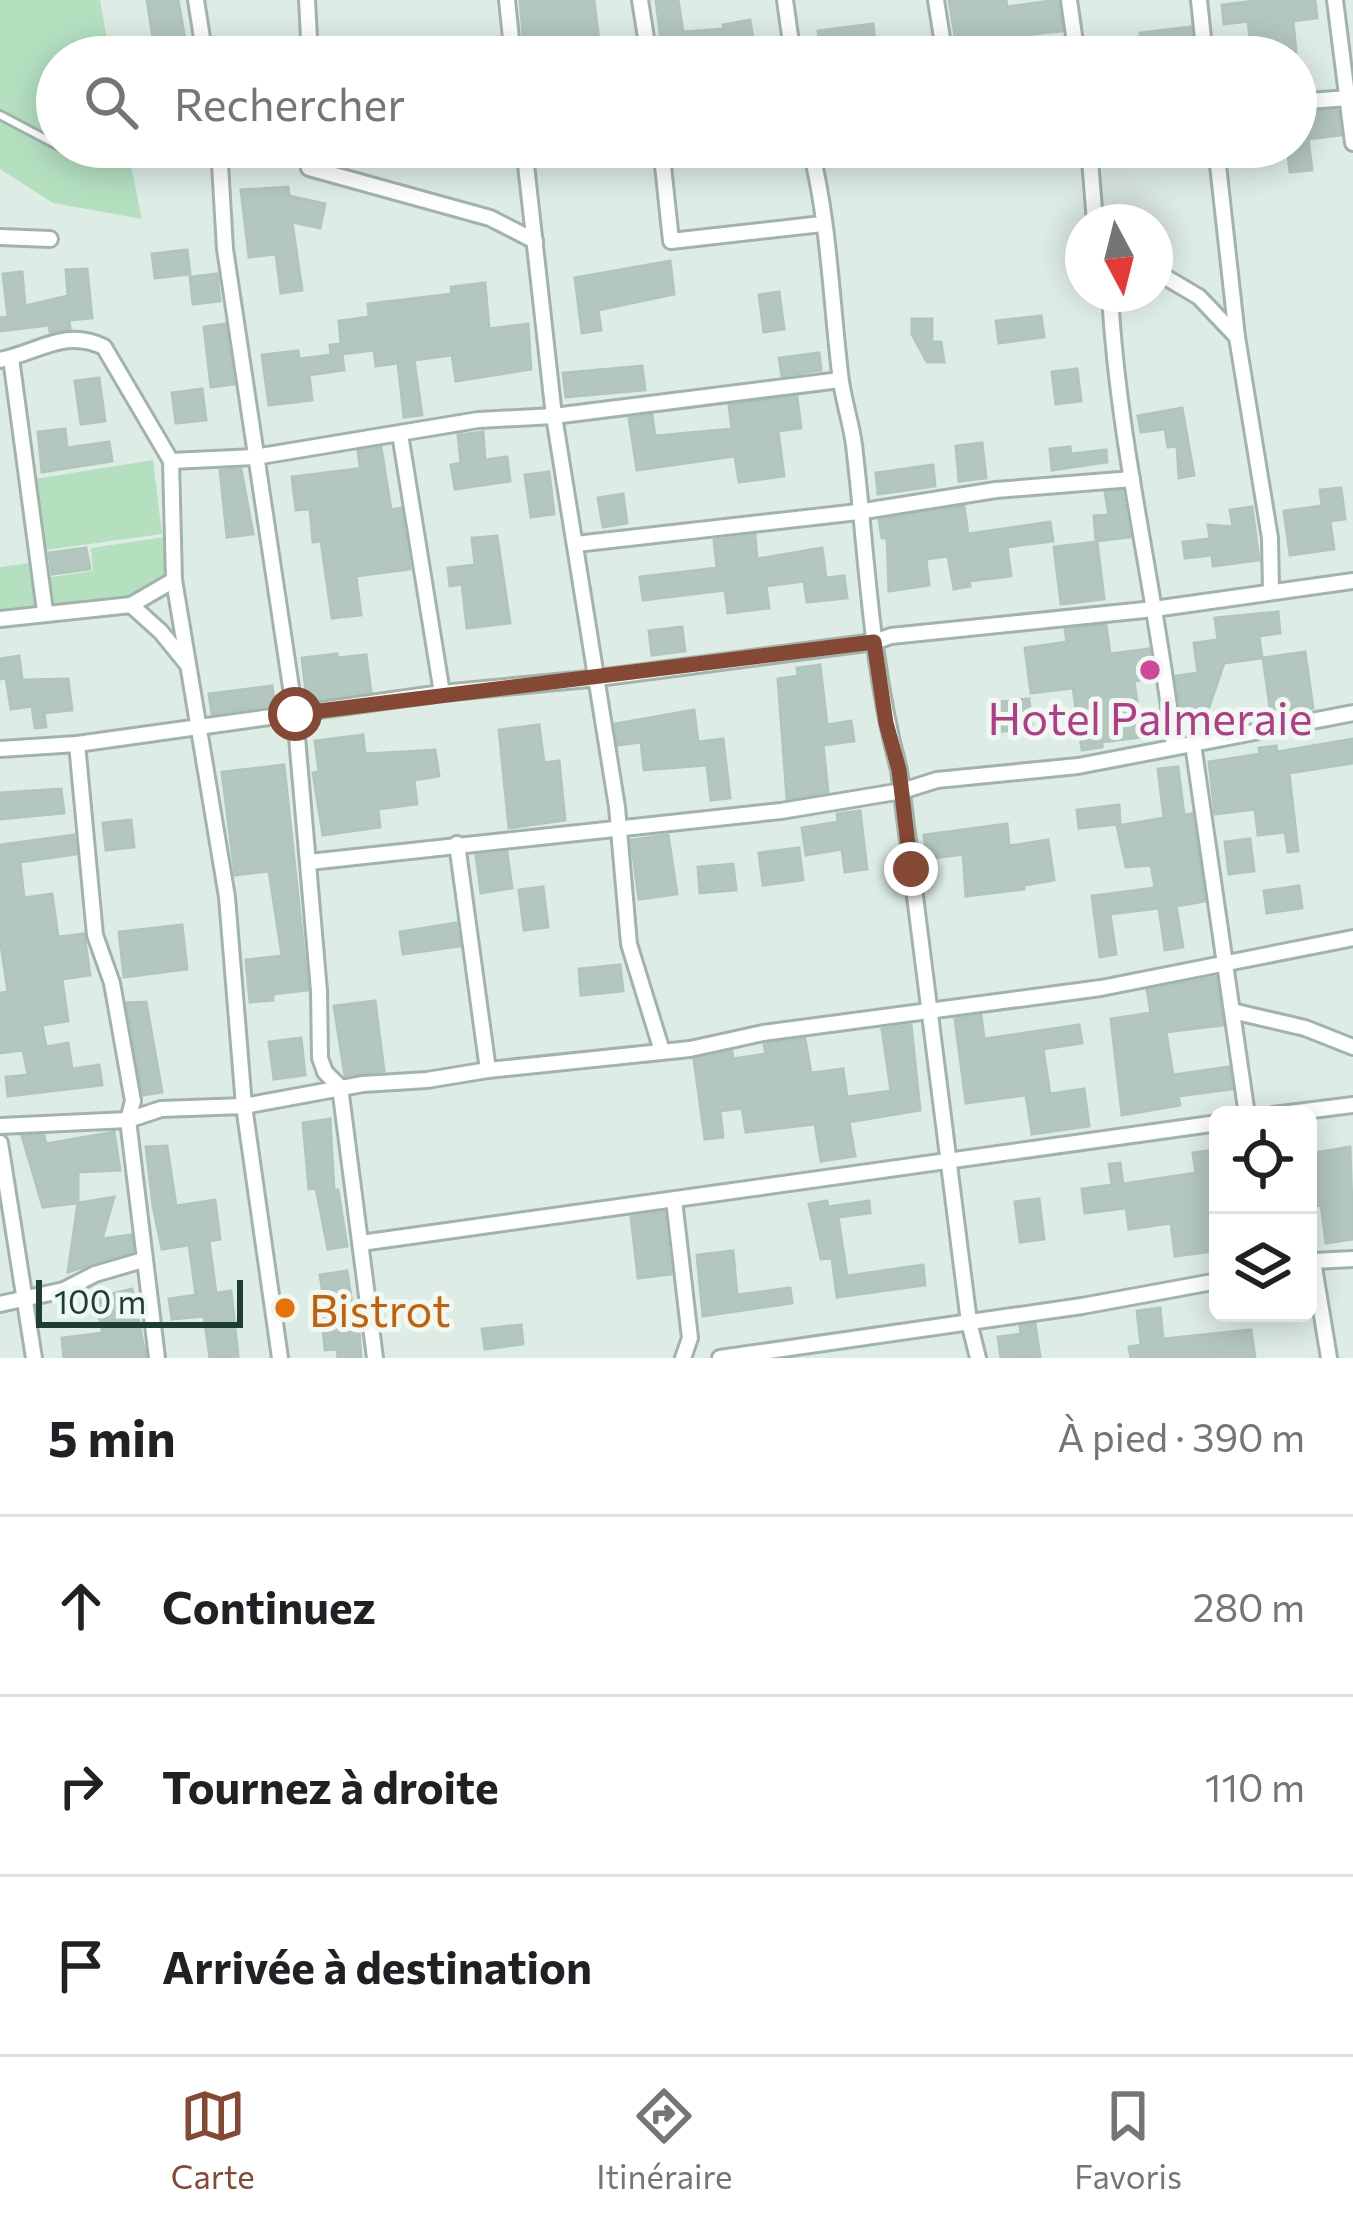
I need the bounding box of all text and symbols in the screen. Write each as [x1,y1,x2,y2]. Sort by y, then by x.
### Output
search box [36,36,1317,168]
icon: search [78,69,144,135]
text: Rechercher [174,75,405,130]
north arrow [1065,204,1173,312]
marker: Hotel Palmeraie [1137,657,1163,683]
route start [268,687,322,741]
place label: Hotel Palmeraie [988,689,1312,744]
route end [884,842,938,896]
map controls [1209,1106,1317,1322]
button: locate [1209,1106,1317,1214]
button: layers [1209,1214,1317,1322]
scale bar [36,1274,243,1327]
text: 100 m [54,1280,146,1321]
place label: Bistrot [309,1281,451,1336]
marker: Bistrot [272,1295,298,1321]
text: 5 min [48,1405,176,1468]
text: À pied · 390 m [1057,1412,1305,1460]
icon: ahead [48,1573,114,1639]
text: Continuez [162,1578,376,1633]
text: 280 m [1193,1582,1305,1630]
icon: right [48,1753,114,1819]
text: Tournez à droite [162,1758,499,1813]
text: 110 m [1205,1762,1305,1810]
icon: arrive [48,1933,114,1999]
text: Arrivée à destination [162,1938,592,1993]
tab: Carte [171,2083,255,2196]
tab: Itinéraire [596,2083,733,2196]
tab: Favoris [1074,2083,1182,2196]

